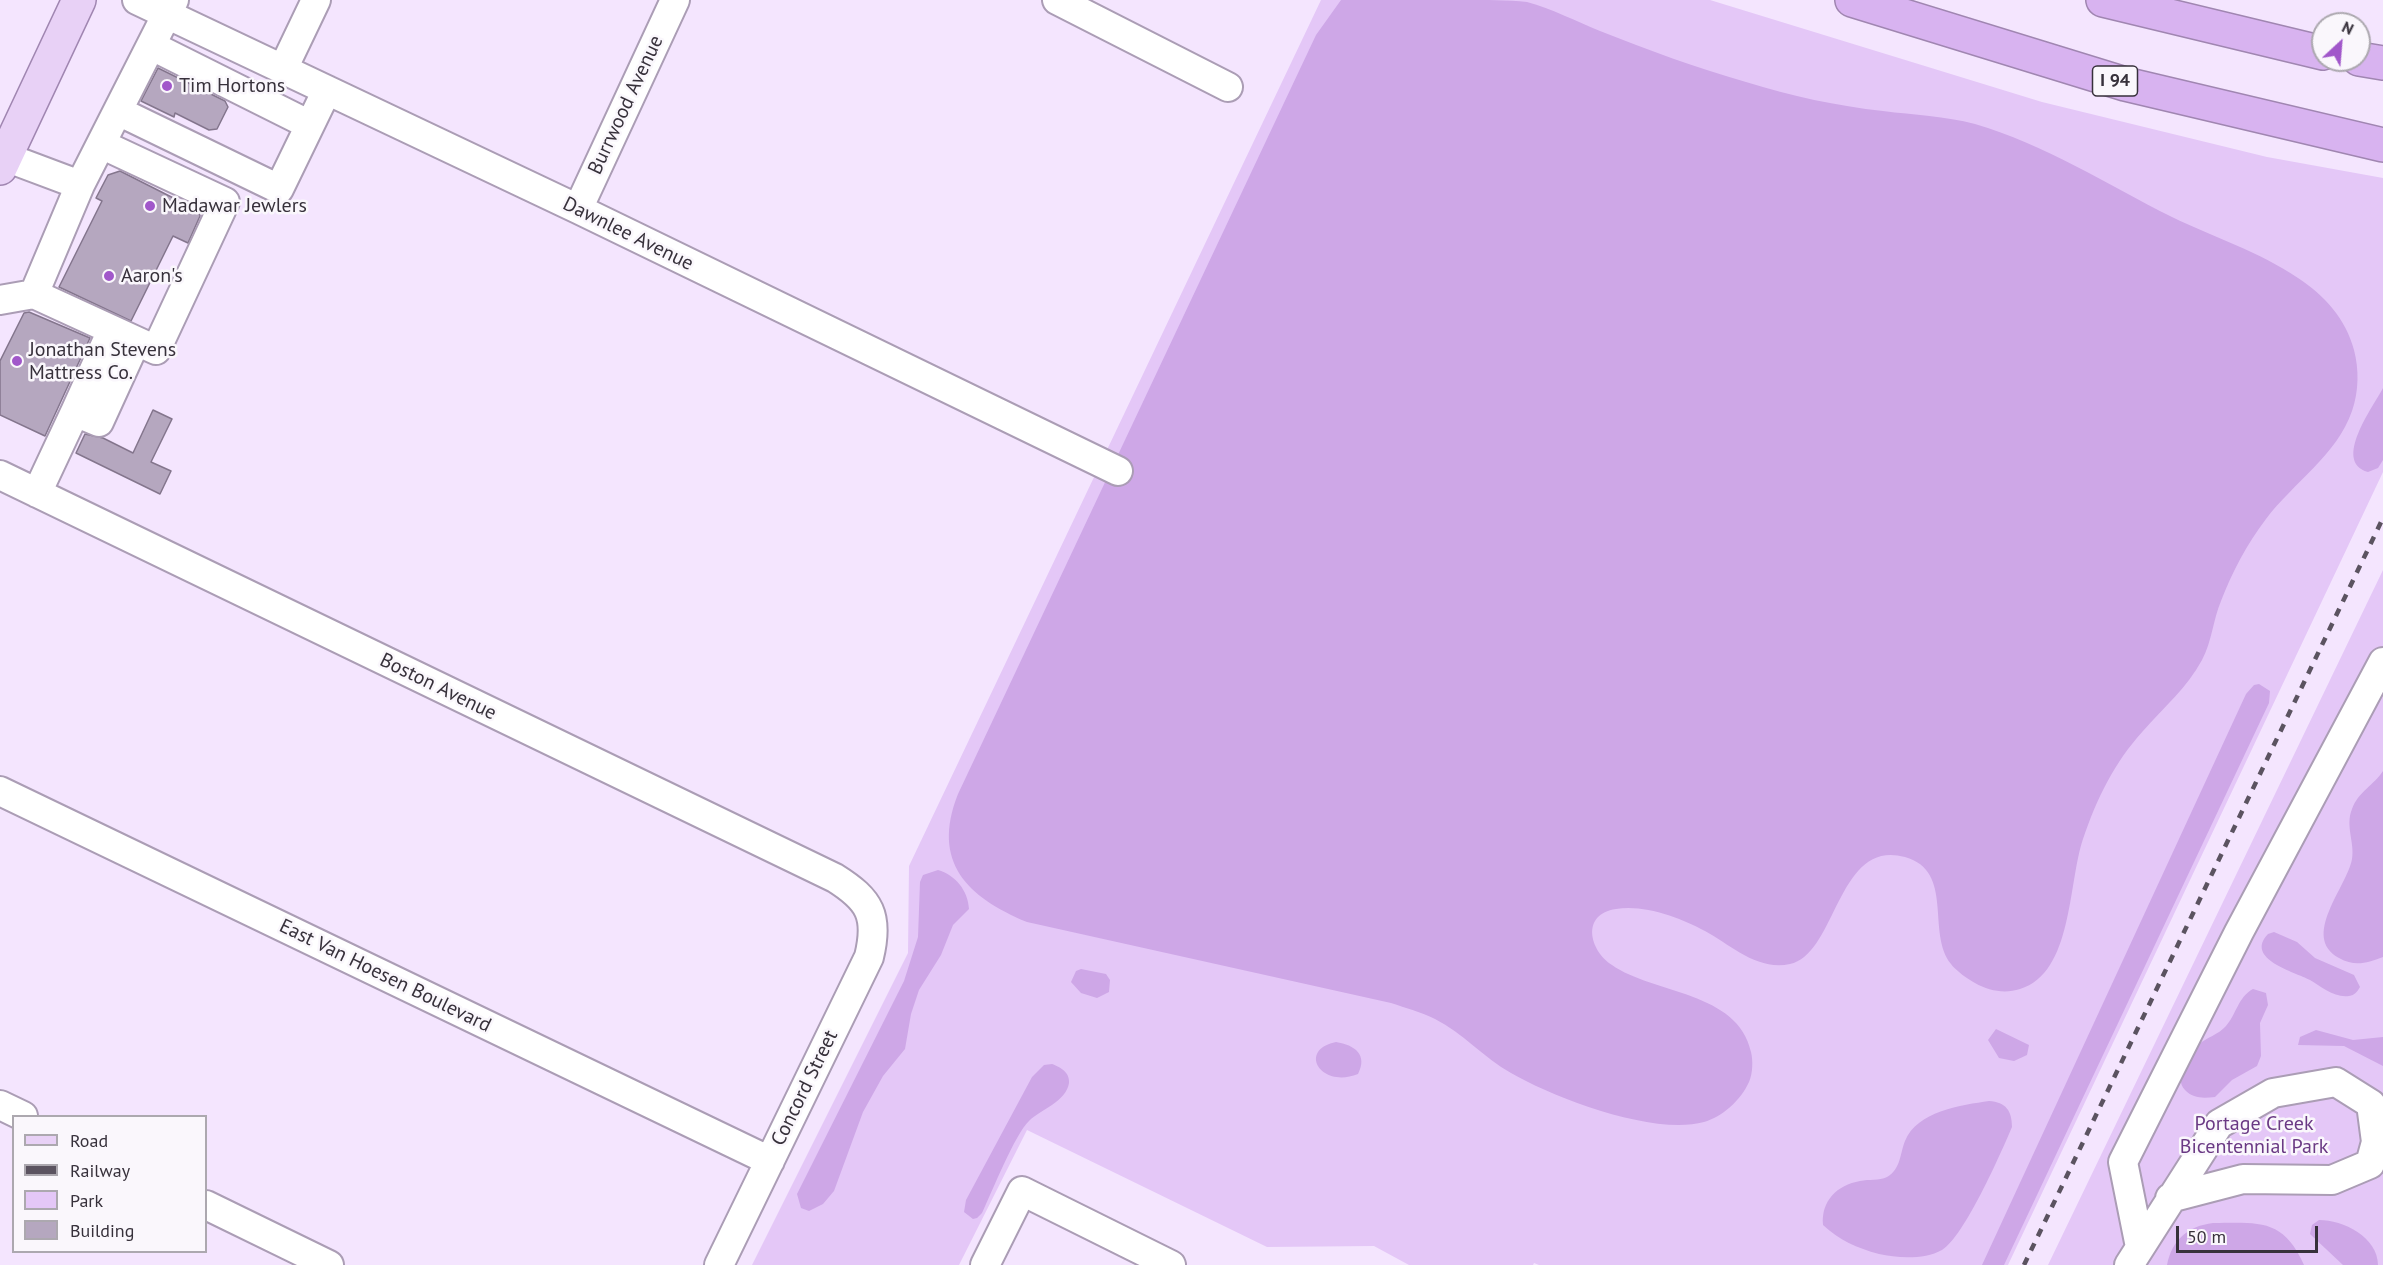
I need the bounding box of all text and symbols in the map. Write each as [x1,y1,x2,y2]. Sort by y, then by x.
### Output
north arrow [2311,12,2371,72]
text: N [2339,16,2357,39]
street label: Burrwood Avenue [583,32,669,178]
road number: I 94 [2092,66,2138,96]
place label: Tim Hortons [179,74,285,98]
marker: Tim Hortons [160,79,174,93]
street label: Dawnlee Avenue [559,192,697,276]
place label: Madawar Jewlers [162,194,307,218]
marker: Madawar Jewlers [143,199,157,213]
place label: Aaron's [121,264,183,288]
marker: Aaron's [102,269,116,283]
place label: Jonathan Stevens Mattress Co. [29,338,176,385]
marker: Jonathan Stevens Mattress Co. [10,354,24,368]
street label: Boston Avenue [376,648,500,726]
street label: East Van Hoesen Boulevard [275,914,495,1038]
street label: Concord Street [767,1026,843,1150]
park label: Portage Creek Bicentennial Park [2180,1112,2328,1159]
legend [12,1115,207,1253]
text: Road [70,1129,108,1152]
text: Railway [70,1159,130,1182]
text: Park [70,1189,103,1212]
scale bar [2179,1214,2322,1252]
text: Building [70,1219,134,1242]
text: 50 m [2187,1225,2226,1248]

